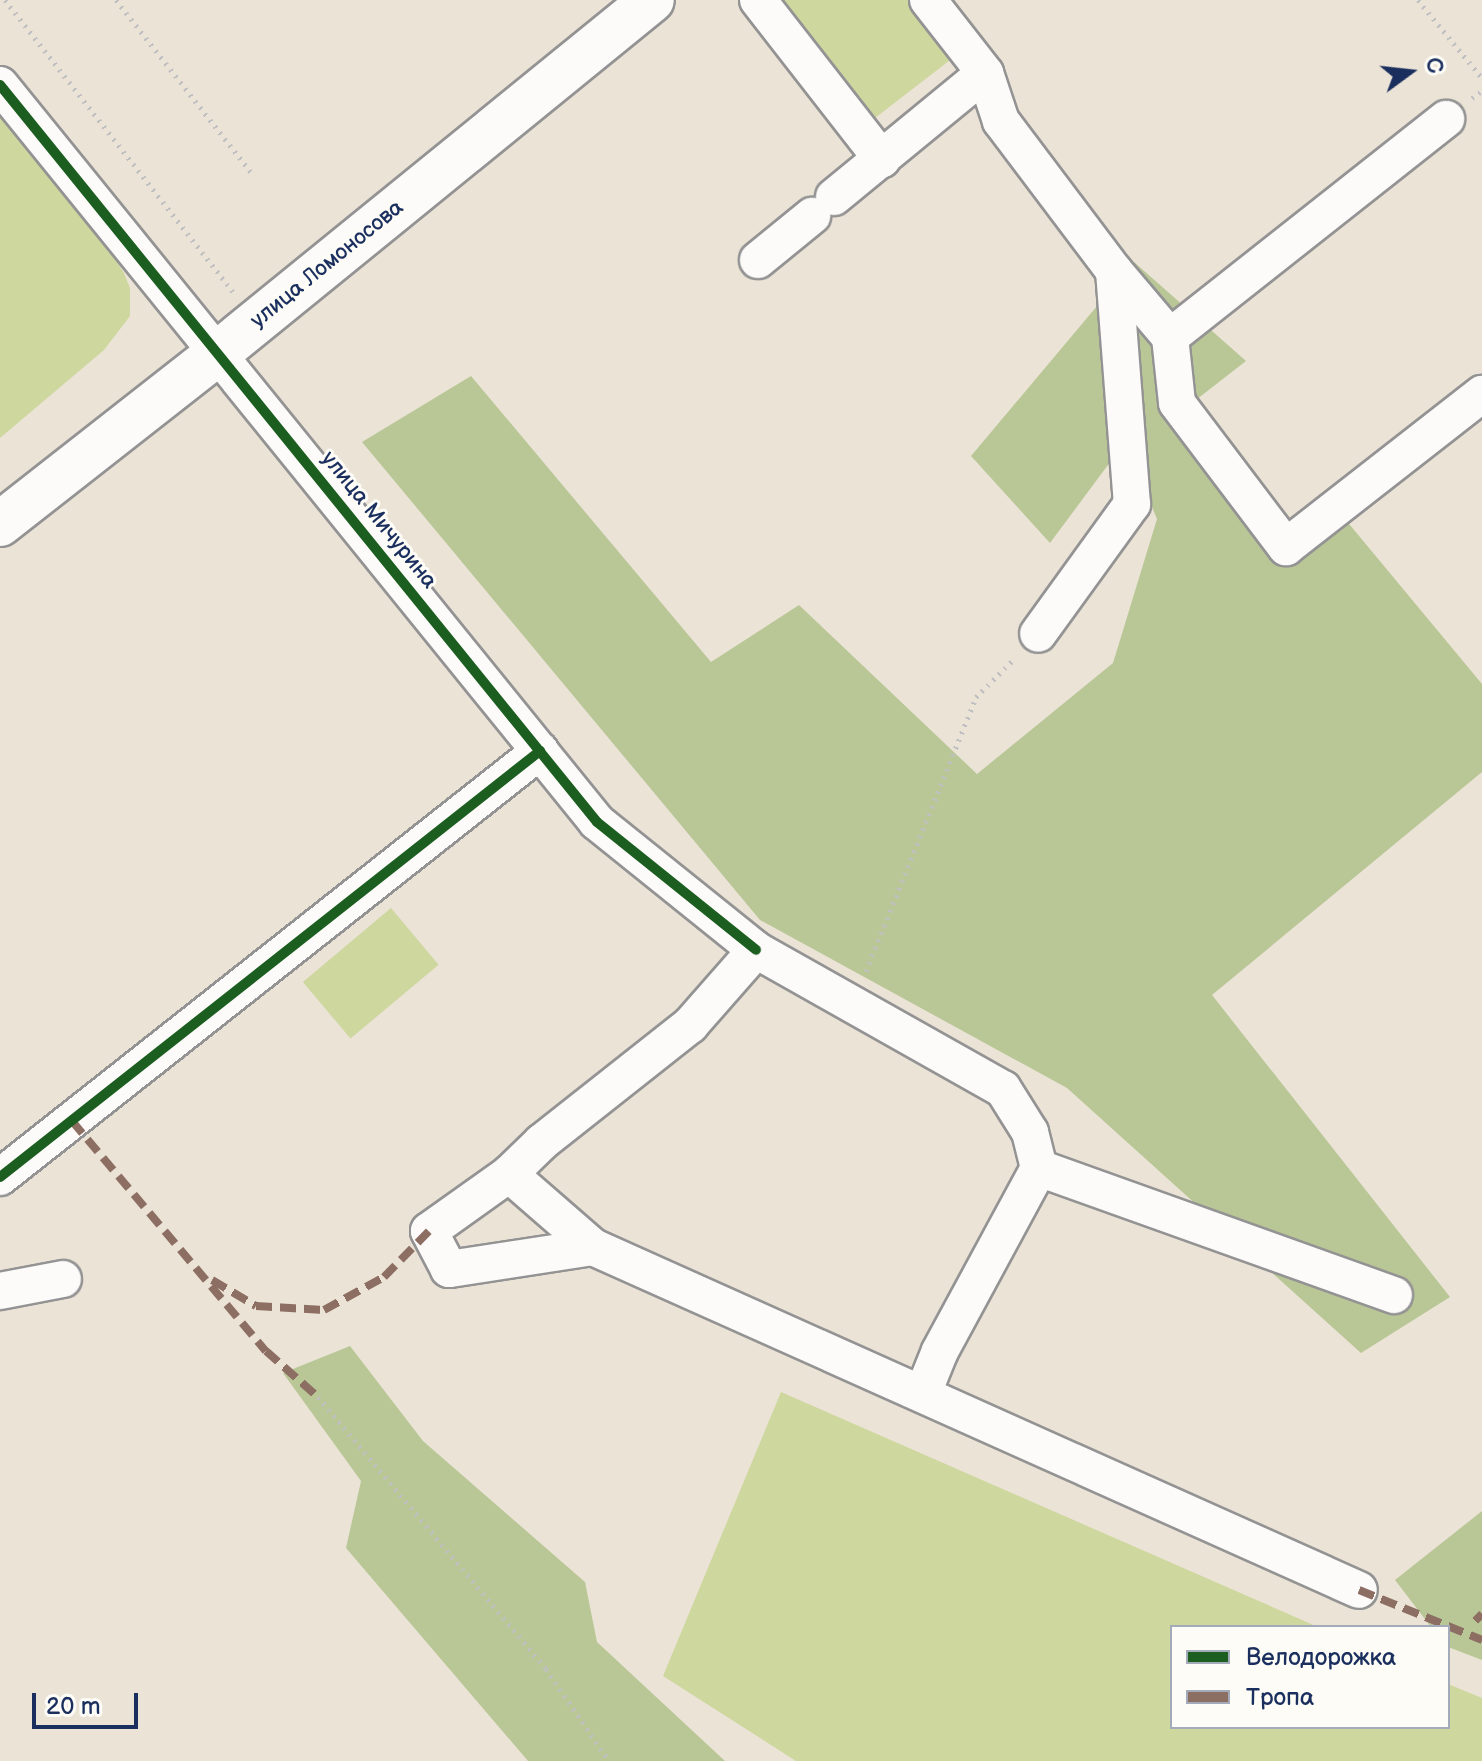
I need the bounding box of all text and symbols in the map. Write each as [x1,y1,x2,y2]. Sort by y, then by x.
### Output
north arrow [1370,32,1450,112]
text: С [1419,55,1449,77]
street label: улица Ломоносова [245,194,409,334]
street label: улица Мичурина [316,446,442,594]
legend [1170,1625,1450,1729]
text: Велодорожка [1246,1643,1396,1672]
scale bar [36,1677,142,1727]
text: Тропа [1246,1683,1314,1712]
text: 20 m [46,1692,101,1721]

